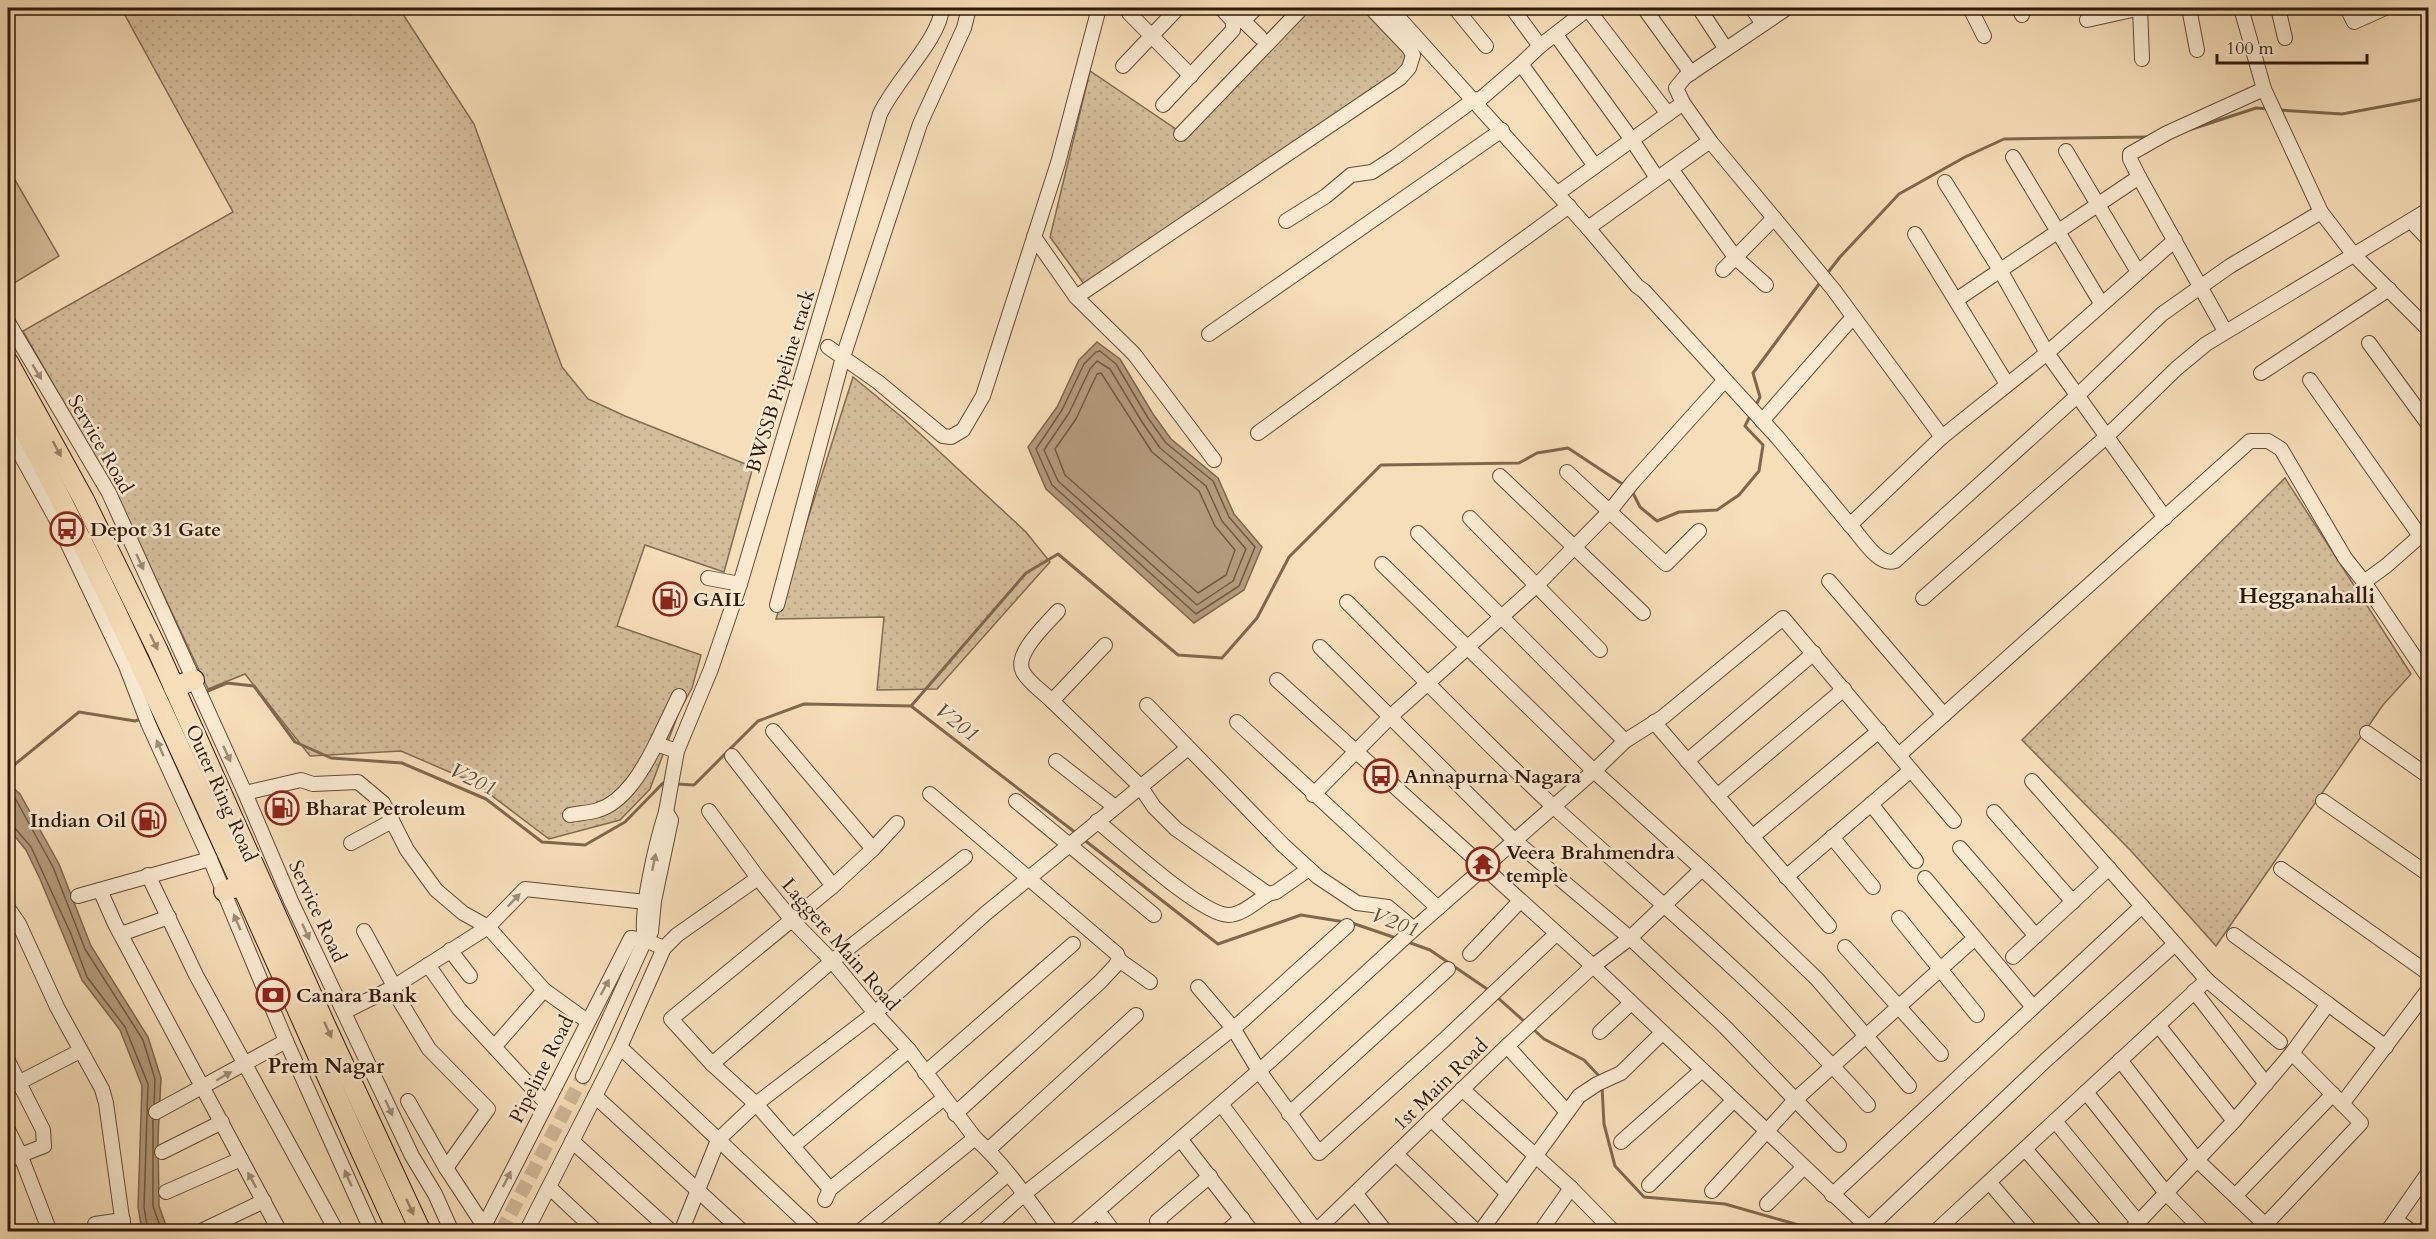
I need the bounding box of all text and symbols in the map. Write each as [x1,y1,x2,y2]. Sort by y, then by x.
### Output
scale bar [2217,27,2367,65]
text: 100 m [2226,36,2274,61]
street label: BWSSB Pipeline track [740,286,821,476]
one-way arrow [32,364,43,380]
street label: Service Road [61,390,140,499]
one-way arrow [52,441,62,458]
bus stop icon: Depot 31 Gate [49,511,85,547]
place label: Depot 31 Gate [90,516,221,543]
one-way arrow [135,553,145,571]
fuel station icon: GAIL [652,581,688,617]
district label: Hegganahalli [2239,581,2375,611]
place label: GAIL [693,586,746,613]
one-way arrow [149,634,158,651]
water label: V201 [929,696,985,749]
street label: Outer Ring Road [179,720,264,866]
one-way arrow [155,739,164,756]
one-way arrow [223,745,232,762]
water label: V201 [445,756,501,803]
bus stop icon: Annapurna Nagara [1363,758,1399,794]
place label: Annapurna Nagara [1404,763,1581,790]
fuel station icon: Bharat Petroleum [264,790,300,826]
place label: Bharat Petroleum [305,795,466,822]
fuel station icon: Indian Oil [131,802,167,838]
place label: Indian Oil [30,807,126,834]
place label: Veera Brahmendra temple [1506,839,1675,889]
temple icon: Veera Brahmendra temple [1465,846,1501,882]
one-way arrow [650,852,659,871]
street label: Service Road [282,856,353,967]
street label: Laggere Main Road [775,872,906,1017]
one-way arrow [507,892,521,907]
water label: V201 [1367,901,1422,944]
one-way arrow [232,914,241,931]
one-way arrow [301,924,310,941]
bank icon: Canara Bank [255,977,291,1013]
one-way arrow [600,978,610,995]
place label: Canara Bank [296,982,418,1009]
street label: Pipeline Road [503,1010,580,1128]
one-way arrow [323,1022,333,1040]
street label: 1st Main Road [1387,1032,1494,1137]
district label: Prem Nagar [268,1052,385,1081]
one-way arrow [216,1071,233,1081]
one-way arrow [385,1100,394,1117]
one-way arrow [343,1169,353,1187]
one-way arrow [247,1171,257,1188]
one-way arrow [502,1171,512,1188]
one-way arrow [406,1198,415,1215]

